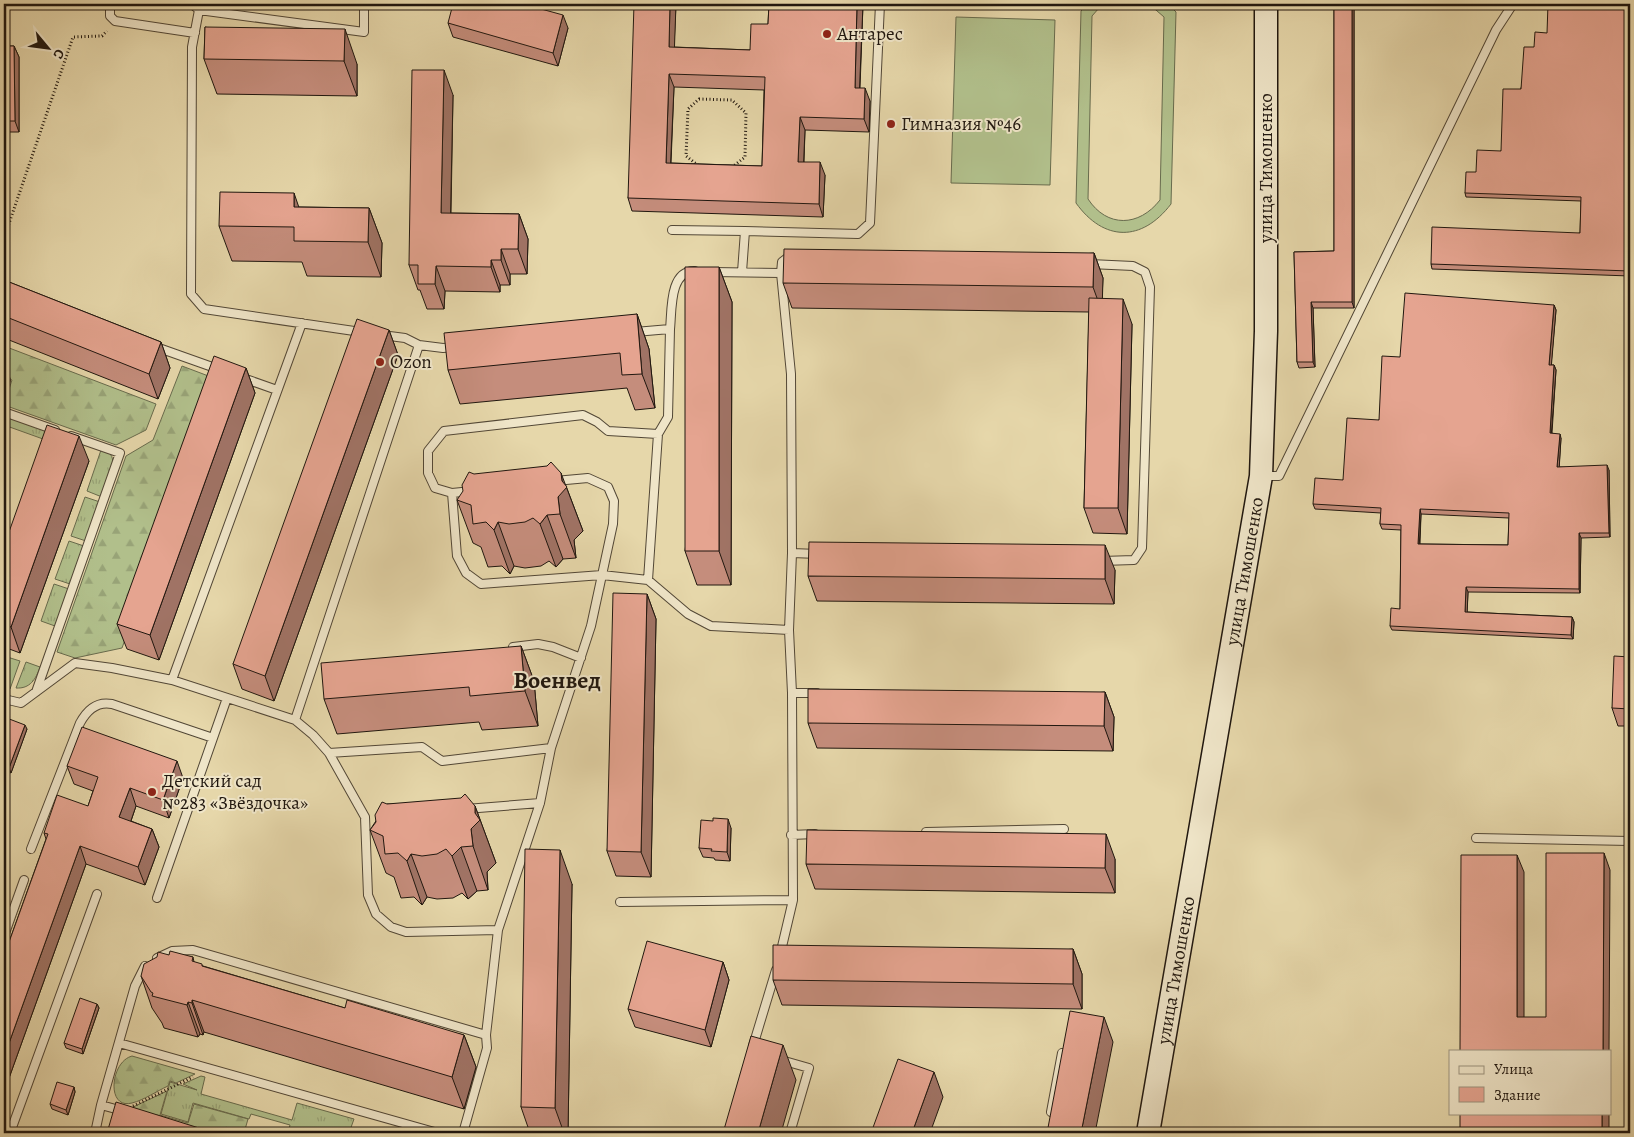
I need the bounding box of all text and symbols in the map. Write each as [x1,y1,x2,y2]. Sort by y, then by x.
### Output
place label: Антарес [836,21,903,47]
north arrow [22,22,72,72]
marker: Антарес [821,28,833,40]
text: С [48,46,69,63]
street label: улица Тимошенко [1253,93,1279,244]
place label: Гимназия №46 [901,111,1021,137]
marker: Гимназия №46 [885,118,897,130]
place label: Ozon [390,349,432,375]
marker: Ozon [374,356,386,368]
street label: улица Тимошенко [1219,495,1270,648]
district label: Военвед [513,664,601,696]
place label: Детский сад №283 «Звёздочка» [162,768,308,816]
marker: Детский сад №283 «Звёздочка» [146,786,158,798]
street label: улица Тимошенко [1150,894,1201,1047]
legend [1449,1050,1612,1114]
text: Улица [1494,1059,1533,1079]
text: Здание [1494,1085,1541,1105]

